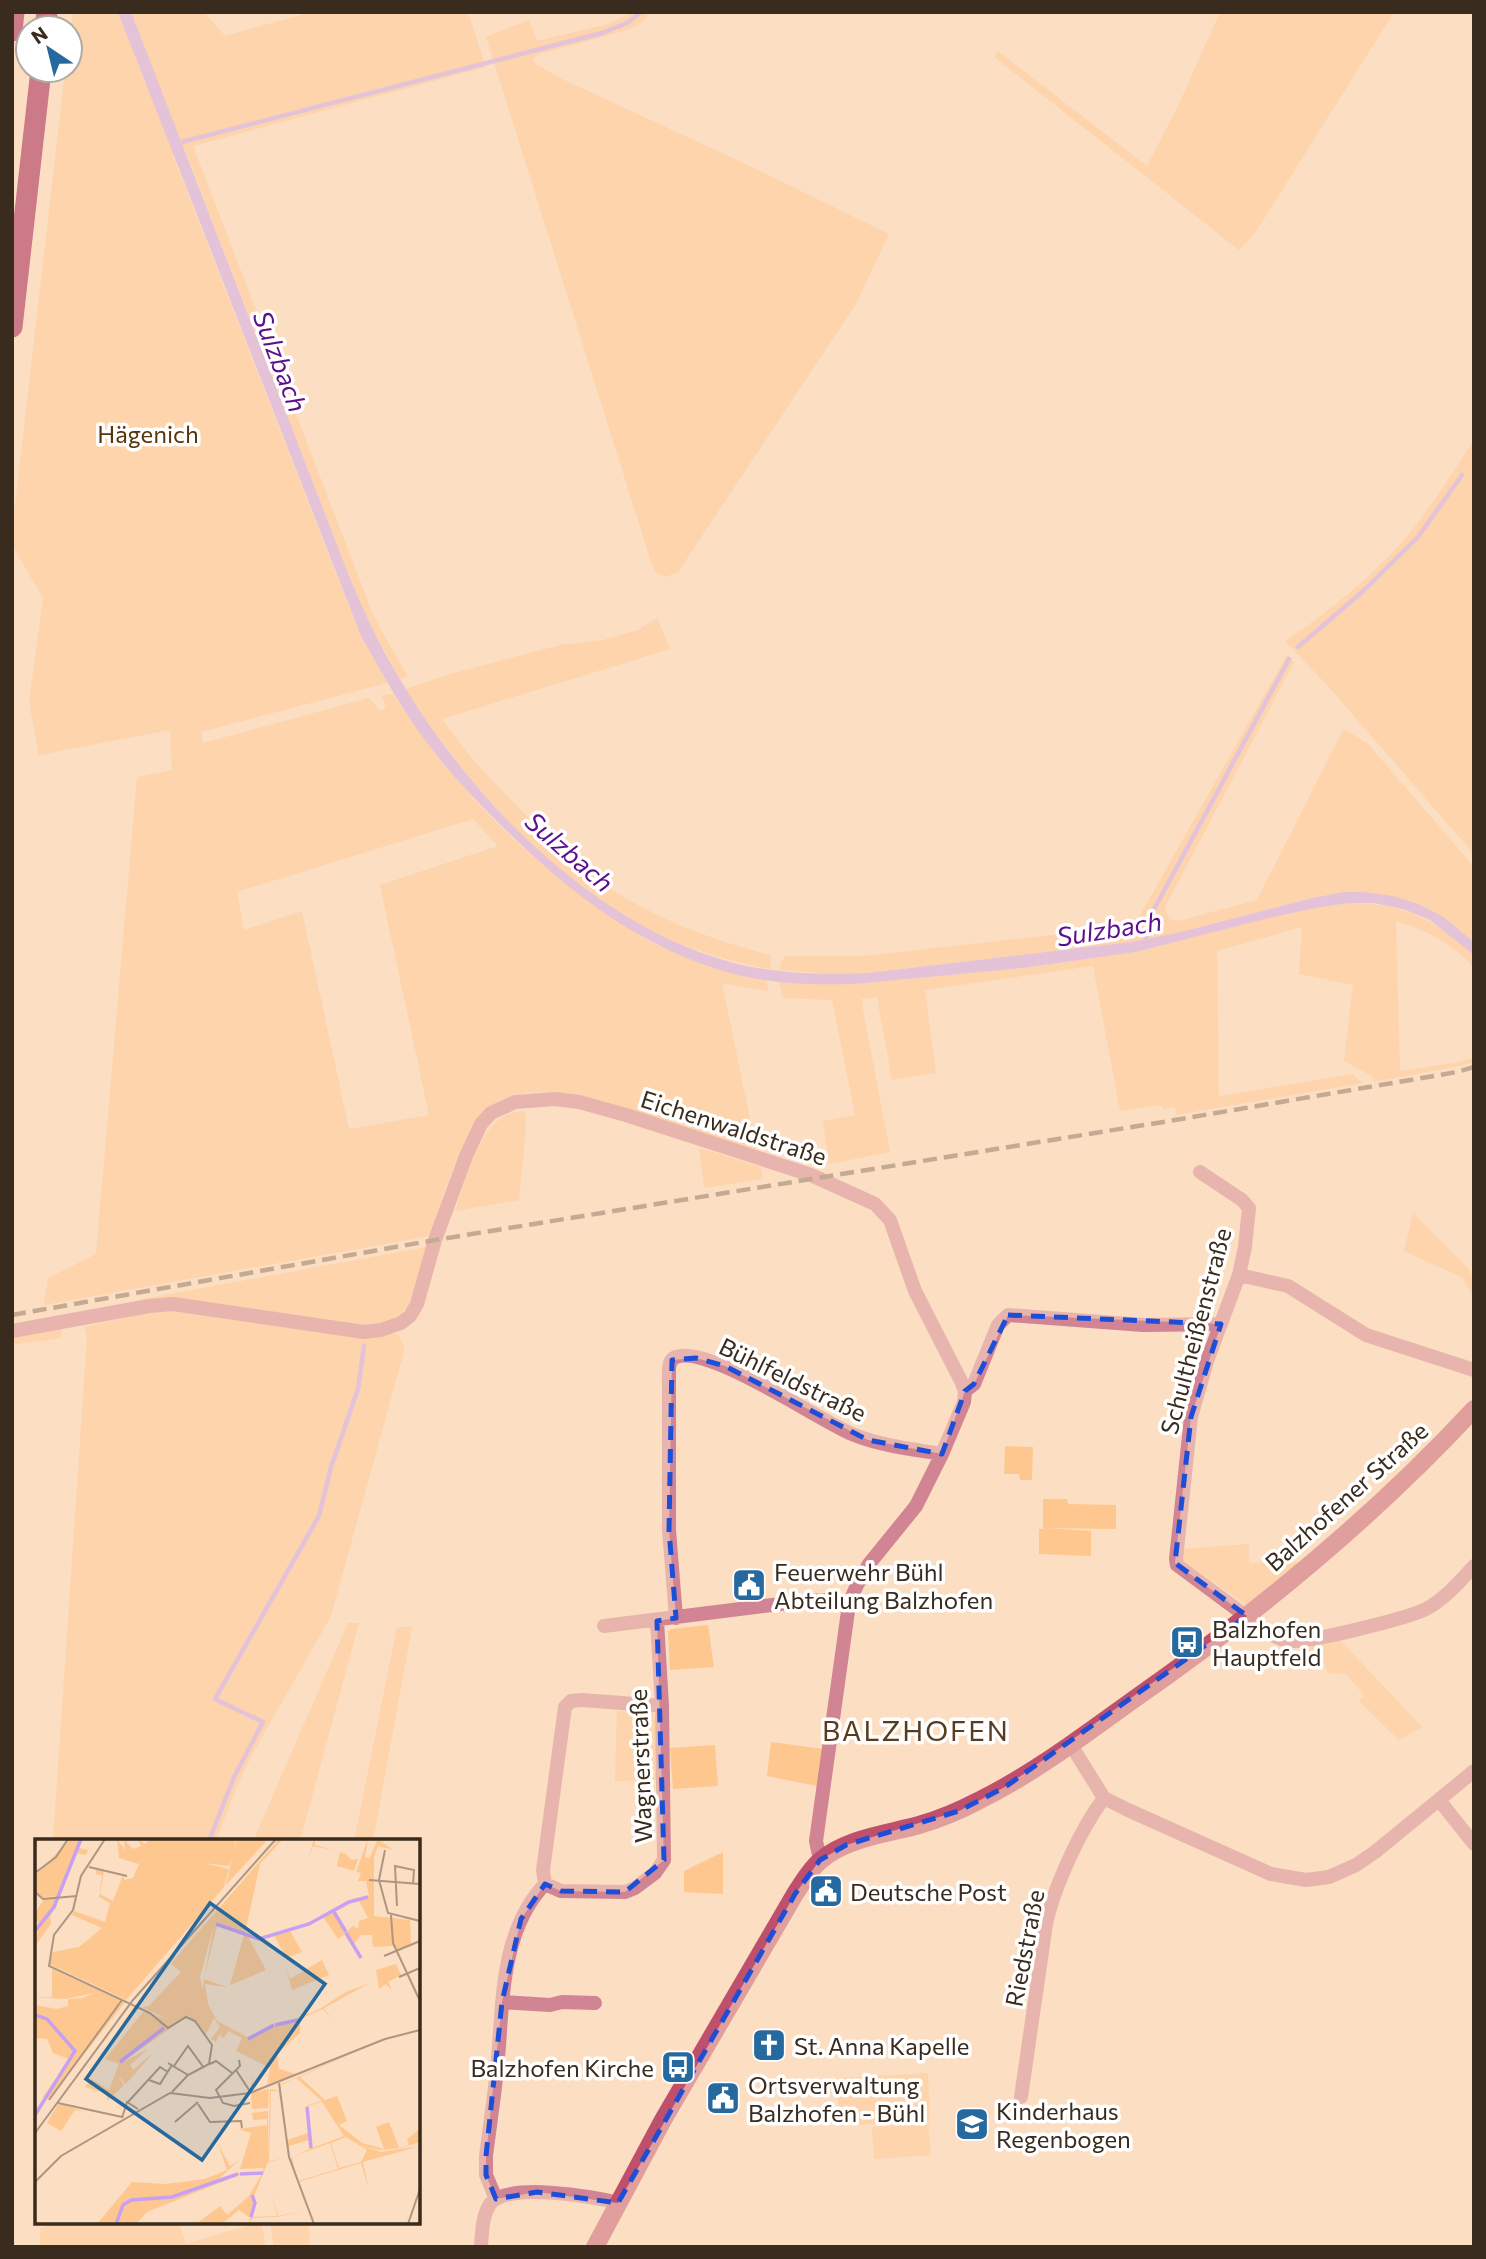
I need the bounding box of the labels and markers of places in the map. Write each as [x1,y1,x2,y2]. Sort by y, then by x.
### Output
place label: Feuerwehr Bühl Abteilung Balzhofen [774,1557,993,1614]
public building icon: Feuerwehr Bühl Abteilung Balzhofen [730,1566,768,1604]
place label: Balzhofen Hauptfeld [1212,1614,1321,1671]
bus stop icon: Balzhofen Hauptfeld [1168,1623,1206,1661]
public building icon: Deutsche Post [807,1872,845,1910]
place label: Deutsche Post [850,1877,1007,1906]
church icon: St. Anna Kapelle [750,2026,788,2064]
place label: St. Anna Kapelle [794,2031,970,2060]
bus stop icon: Balzhofen Kirche [659,2048,697,2086]
place label: Balzhofen Kirche [470,2053,654,2082]
place label: Ortsverwaltung Balzhofen - Bühl [748,2070,925,2127]
public building icon: Ortsverwaltung Balzhofen - Bühl [704,2079,742,2117]
place label: Kinderhaus Regenbogen [996,2096,1131,2153]
school or university icon: Kinderhaus Regenbogen [953,2105,991,2143]

